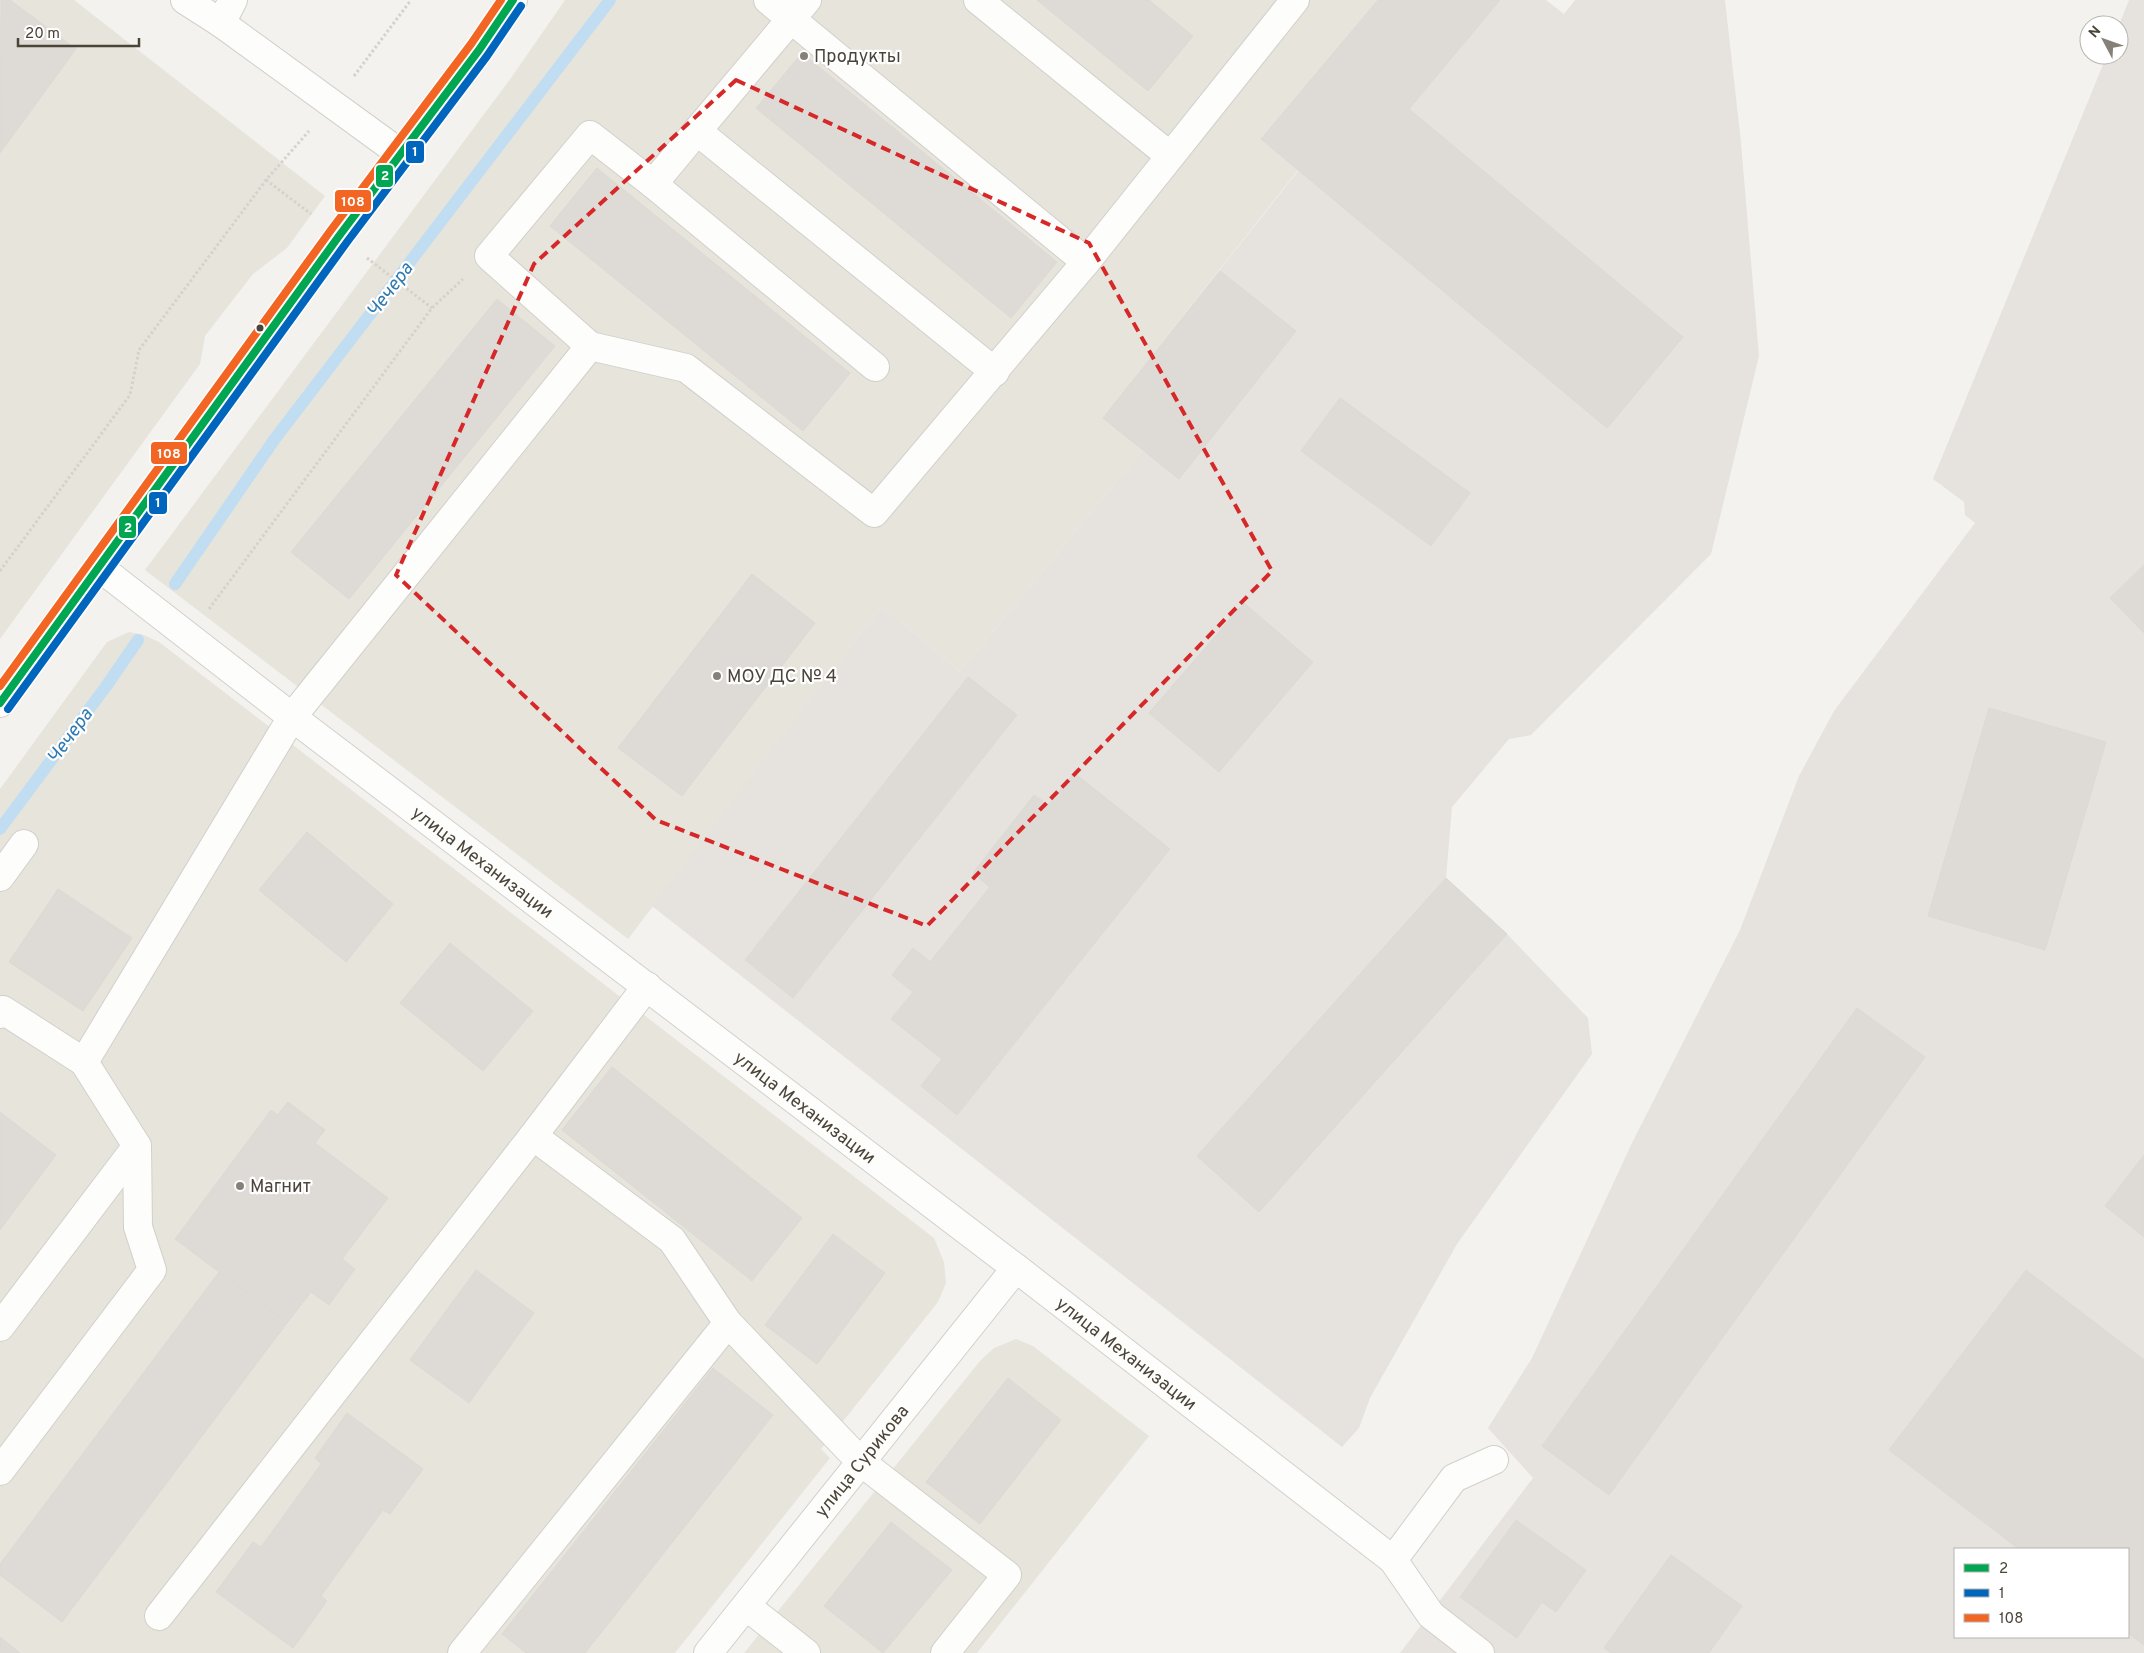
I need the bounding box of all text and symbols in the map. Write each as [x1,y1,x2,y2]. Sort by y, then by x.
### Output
scale bar [18,15,139,47]
north arrow [2079,15,2129,65]
text: N [2086,23,2105,42]
text: 20 m [25,25,60,44]
place label: Продукты [814,46,901,69]
marker: Продукты [798,50,810,62]
line badge: 1 [405,140,425,164]
text: 1 [412,144,418,161]
line badge: 2 [375,164,394,188]
text: 2 [381,168,389,185]
line badge: 108 [334,189,372,213]
text: 108 [341,194,365,211]
water label: Чечера [362,258,419,322]
unlabelled marker [255,323,265,333]
line badge: 108 [150,441,188,465]
text: 108 [157,446,181,463]
line badge: 1 [148,491,168,515]
text: 1 [155,495,161,512]
line badge: 2 [118,515,137,539]
text: 2 [124,520,132,537]
place label: МОУ ДС № 4 [727,666,837,689]
marker: МОУ ДС № 4 [711,670,723,682]
water label: Чечера [43,704,99,769]
street label: улица Механизации [406,802,557,925]
street label: улица Механизации [728,1047,880,1170]
place label: Магнит [250,1176,311,1199]
marker: Магнит [234,1180,246,1192]
street label: улица Механизации [1050,1293,1201,1417]
street label: улица Сурикова [811,1401,915,1523]
legend [1954,1548,2129,1638]
text: 2 [1999,1560,2008,1579]
text: 1 [1999,1585,2005,1604]
text: 108 [1999,1610,2023,1629]

